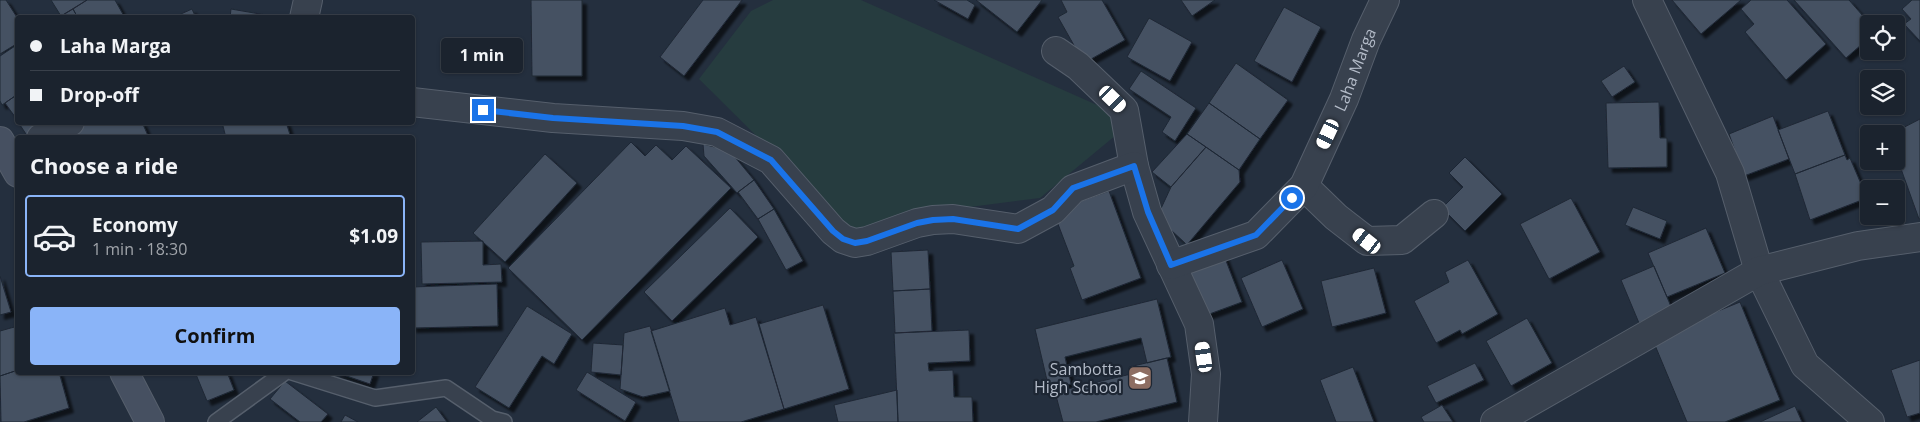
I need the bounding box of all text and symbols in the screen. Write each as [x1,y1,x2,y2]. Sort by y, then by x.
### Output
map controls [1860,15,1905,225]
button: locate [1860,15,1905,60]
street label: Laha Marga [1329,24,1381,115]
text: Laha Marga [60,33,171,59]
callout: 1 min [442,38,524,72]
text: 1 min [460,44,504,66]
button: layers [1860,70,1905,115]
text: Drop-off [60,82,139,108]
car [1097,83,1129,115]
route end [472,99,494,121]
car [1314,117,1341,151]
button: + [1860,125,1905,170]
text: Choose a ride [30,150,178,180]
button: − [1860,180,1905,225]
route start [1281,187,1303,209]
text: Economy [92,212,178,238]
icon: car [32,214,77,259]
text: $1.09 [349,223,398,249]
car [1350,226,1383,256]
text: 1 min · 18:30 [92,238,187,260]
button: Confirm [30,307,400,365]
car [1194,341,1213,373]
place label: Sambotta High School [1034,358,1122,398]
school or university icon: Sambotta High School [1127,365,1153,391]

